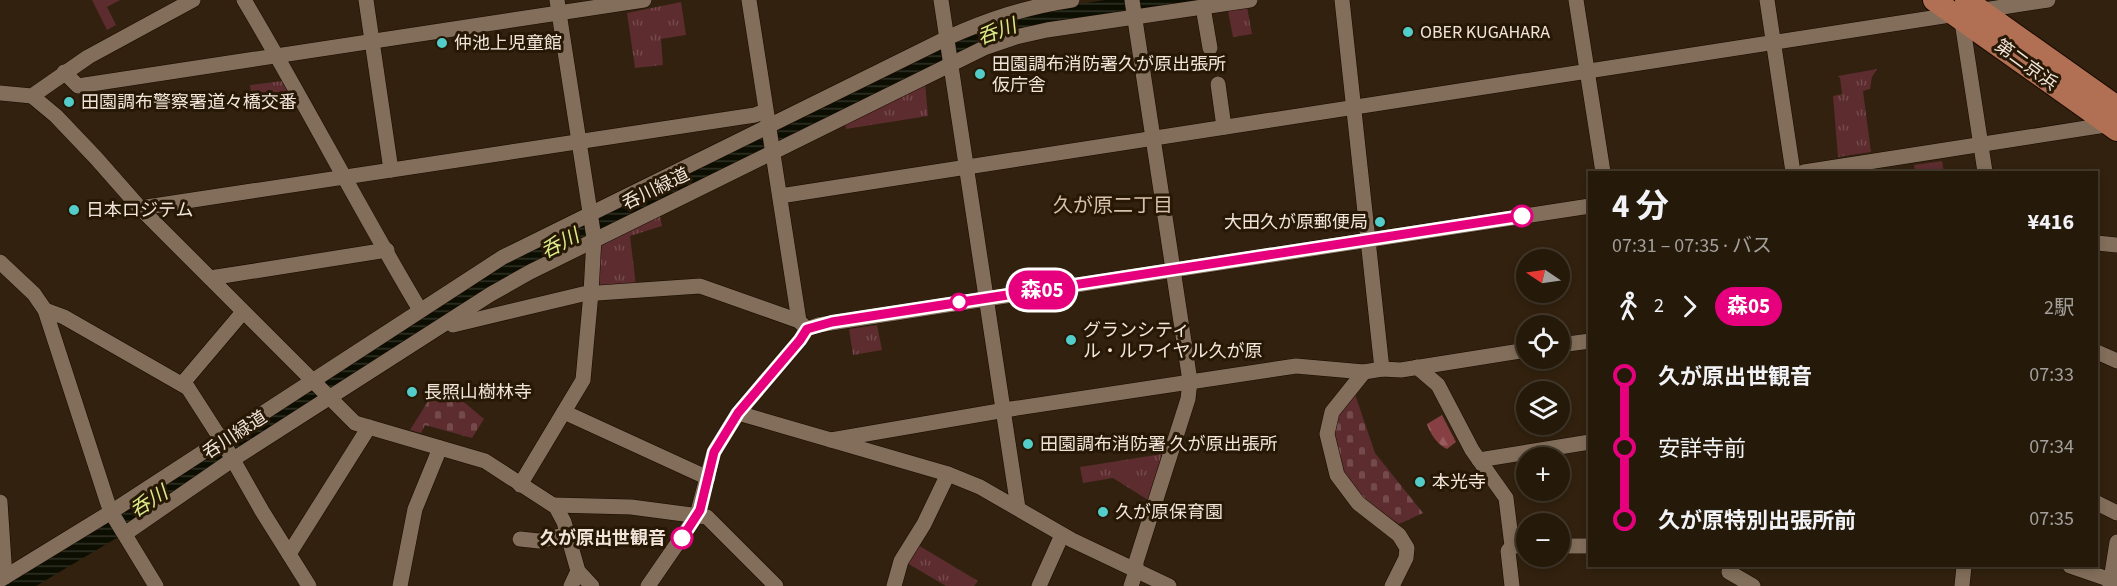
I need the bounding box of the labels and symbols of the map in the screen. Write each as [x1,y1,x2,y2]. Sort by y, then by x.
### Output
water label: 呑川 [973,11,1022,52]
place label: OBER KUGAHARA [1420,20,1550,45]
marker: OBER KUGAHARA [1401,25,1415,39]
place label: 仲池上児童館 [454,31,562,56]
street label: 第二京浜 [1990,34,2062,96]
marker: 仲池上児童館 [435,36,449,50]
place label: 田園調布消防署久が原出張所 仮庁舎 [992,52,1226,98]
marker: 田園調布消防署久が原出張所 仮庁舎 [973,67,987,81]
place label: 田園調布警察署道々橋交番 [81,90,297,115]
marker: 田園調布警察署道々橋交番 [62,95,76,109]
street label: 呑川緑道 [618,162,694,216]
district label: 久が原二丁目 [1053,192,1173,220]
place label: 日本ロジテム [86,198,193,223]
marker: 日本ロジテム [67,203,81,217]
unlabelled marker [1511,205,1533,227]
place label: 大田久が原郵便局 [1224,210,1368,235]
marker: 大田久が原郵便局 [1373,215,1387,229]
water label: 呑川 [536,222,586,266]
north arrow [1516,249,1570,303]
line badge: 森05 [1008,270,1076,310]
unlabelled marker [950,293,968,311]
place label: グランシティ ル・ルワイヤル久が原 [1083,318,1262,364]
marker: グランシティ ル・ルワイヤル久が原 [1064,333,1078,347]
place label: 長照山樹林寺 [424,380,532,405]
marker: 長照山樹林寺 [405,385,419,399]
street label: 呑川緑道 [198,405,272,465]
place label: 田園調布消防署 久が原出張所 [1040,432,1278,457]
marker: 田園調布消防署 久が原出張所 [1021,437,1035,451]
place label: 本光寺 [1432,470,1486,495]
marker: 本光寺 [1413,475,1427,489]
water label: 呑川 [125,478,175,524]
place label: 久が原保育園 [1115,500,1223,525]
marker: 久が原保育園 [1096,505,1110,519]
place label: 久が原出世観音 [540,526,666,551]
marker: 久が原出世観音 [671,527,693,549]

